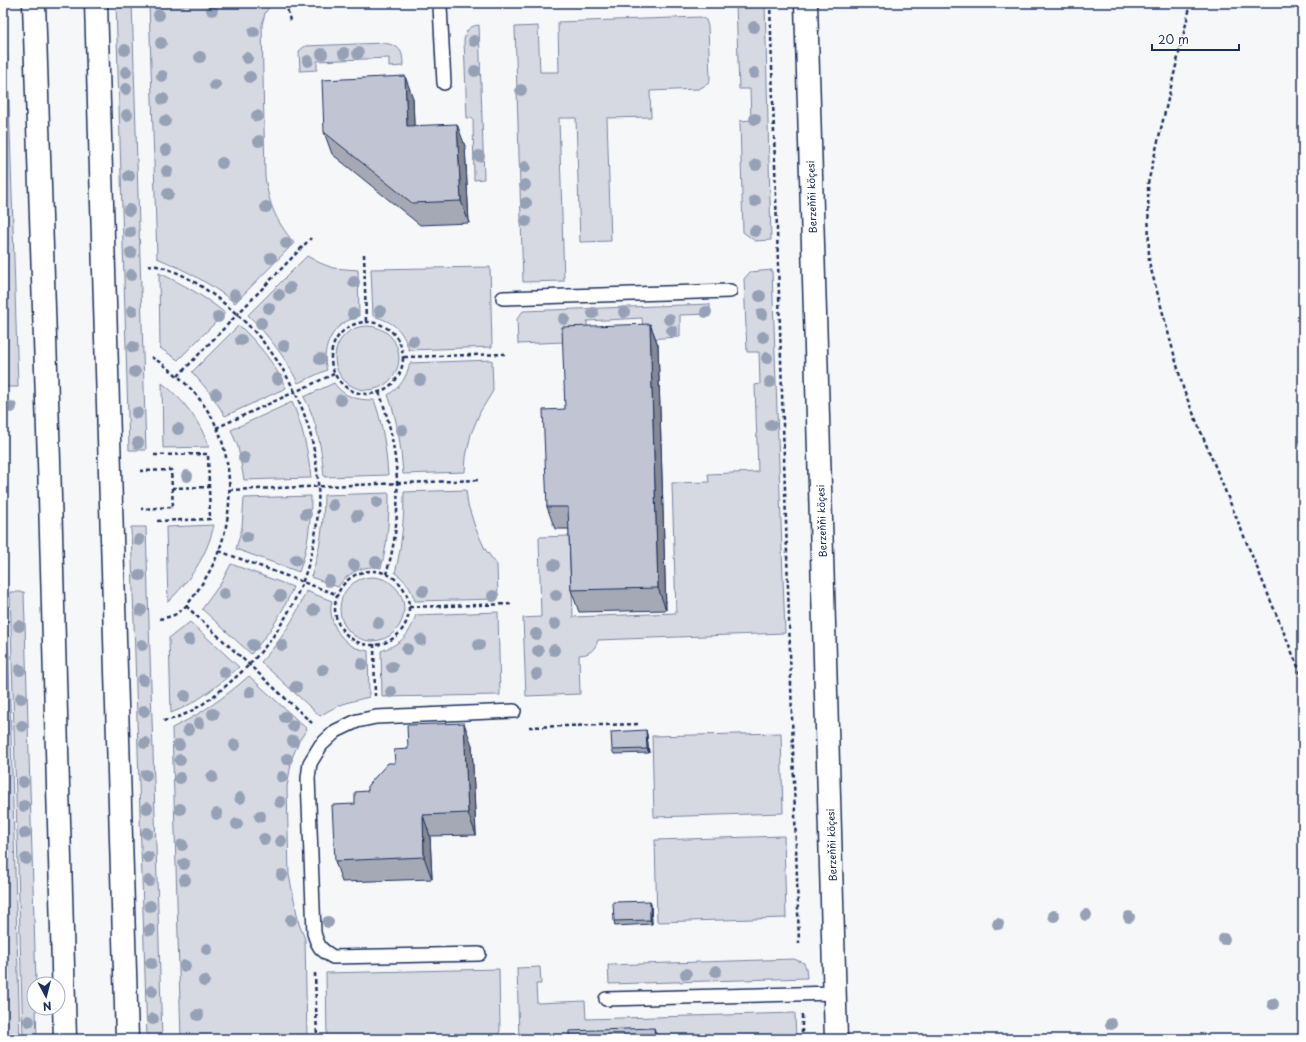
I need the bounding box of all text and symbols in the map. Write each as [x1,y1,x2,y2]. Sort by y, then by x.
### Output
scale bar [1152,26,1239,52]
text: 20 m [1158,30,1189,48]
street label: Berzeňňi köçesi [802,160,820,234]
street label: Berzeňňi köçesi [812,484,830,558]
street label: Berzeňňi köçesi [822,808,840,882]
north arrow [26,976,66,1016]
text: N [42,997,53,1015]

